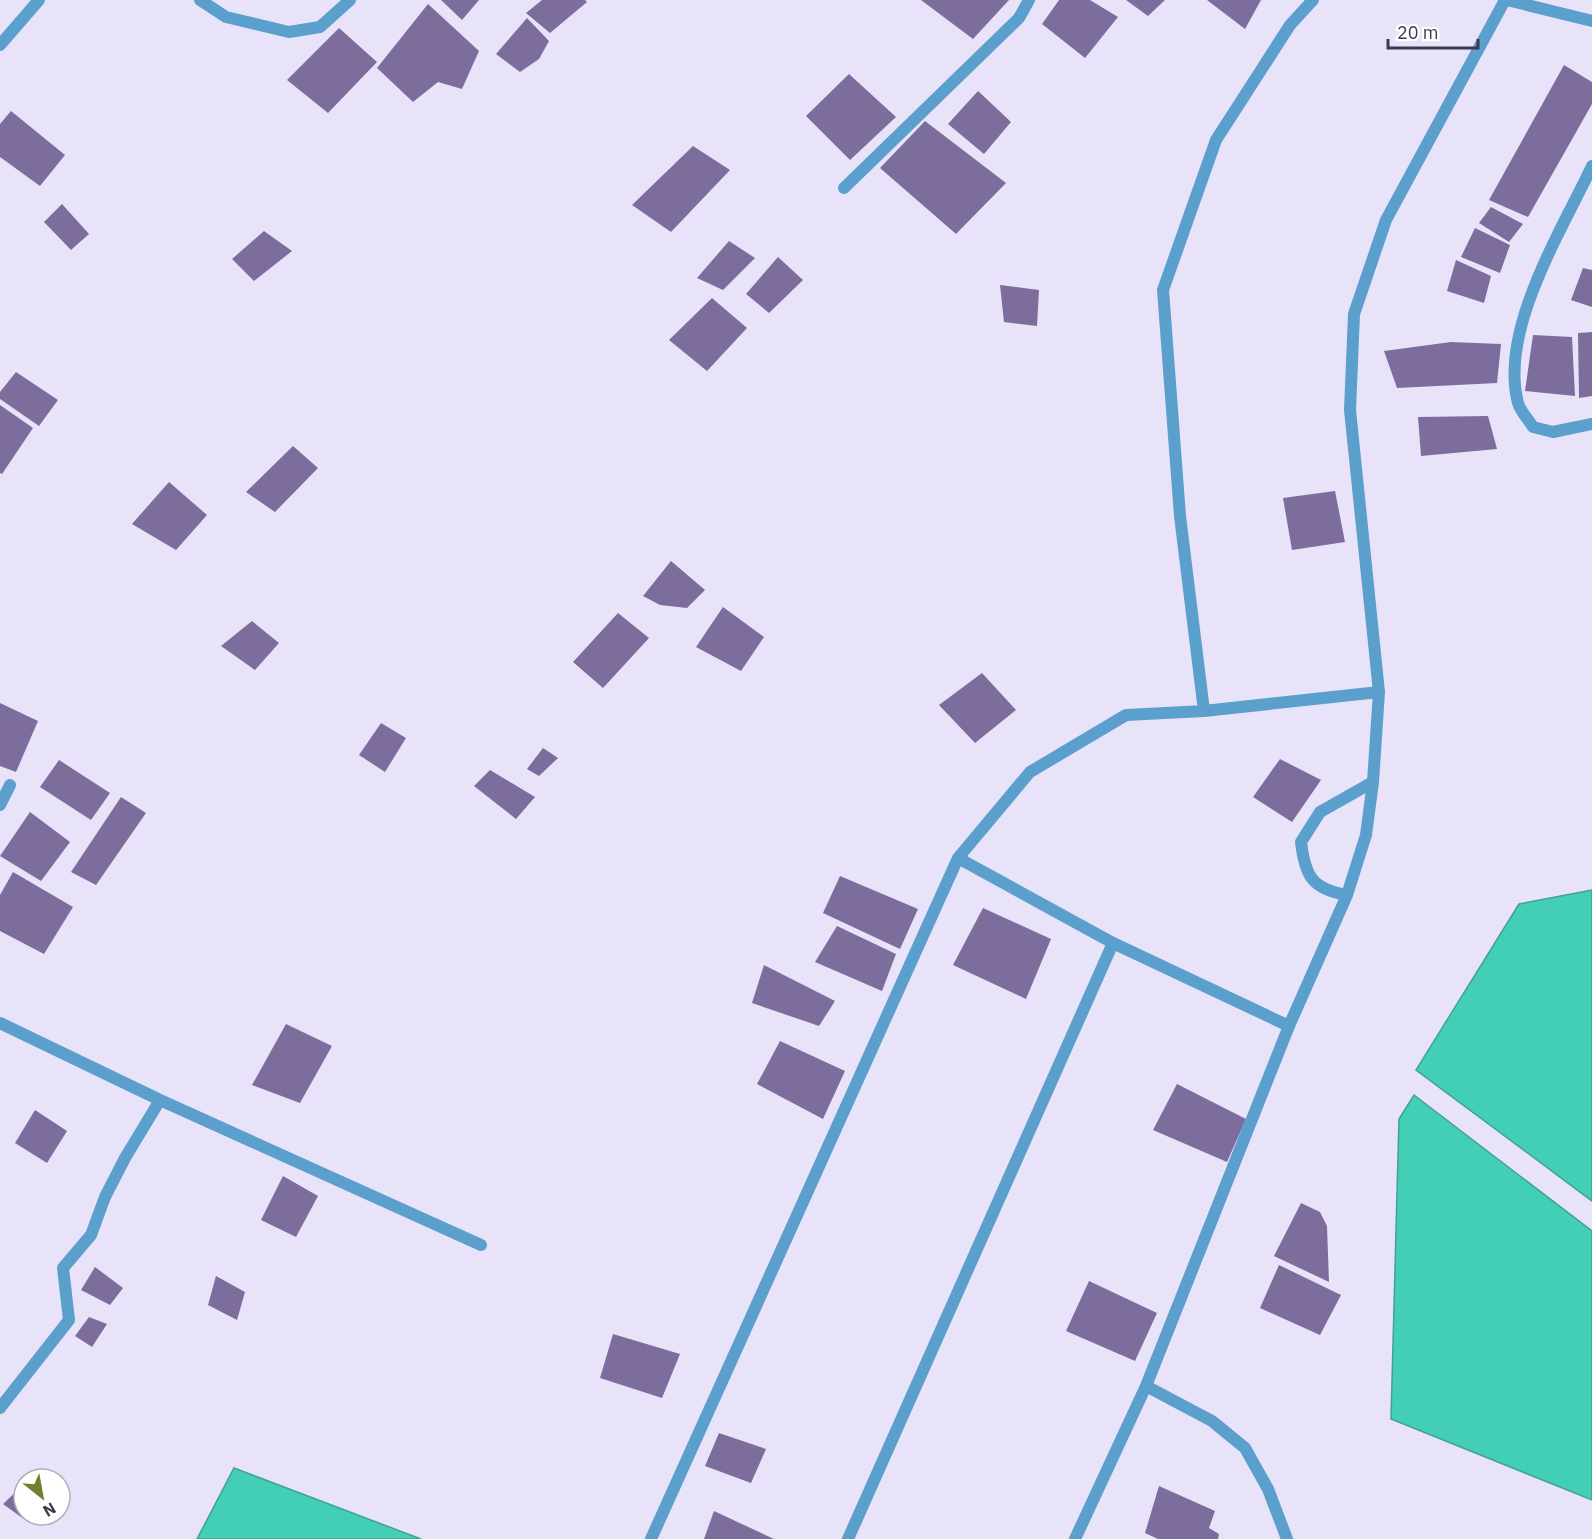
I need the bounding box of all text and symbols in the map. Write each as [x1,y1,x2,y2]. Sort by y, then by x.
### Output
scale bar [1388,12,1478,50]
text: 20 m [1397,21,1439,44]
north arrow [12,1467,72,1527]
text: N [40,1498,60,1521]

